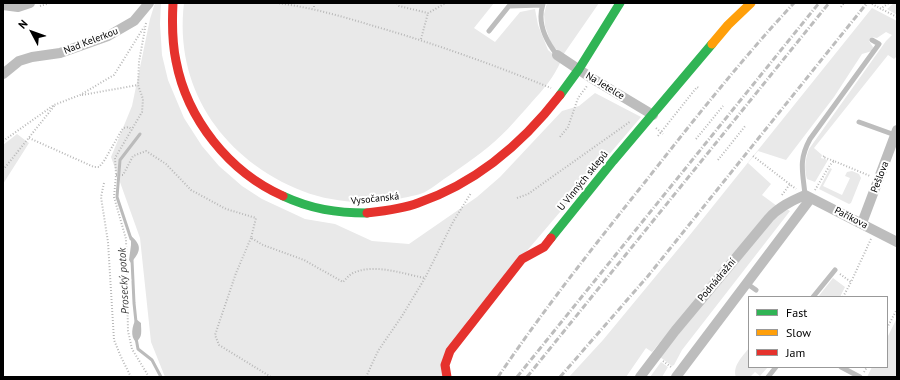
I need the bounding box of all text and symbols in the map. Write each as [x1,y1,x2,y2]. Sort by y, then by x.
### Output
north arrow [12,12,52,52]
text: N [15,17,31,31]
street label: Nad Kelerkou [62,25,120,57]
street label: Na Jetelce [583,70,627,102]
street label: U Vinných sklepů [555,149,611,213]
street label: Pešlova [869,160,891,194]
street label: Vysočanská [350,190,400,208]
street label: Paříkova [832,204,870,232]
water label: Prosecký potok [116,247,132,315]
street label: Podnádražní [695,256,739,304]
legend [748,296,888,368]
text: Fast [786,305,807,320]
text: Slow [786,325,811,340]
text: Jam [786,345,805,360]

